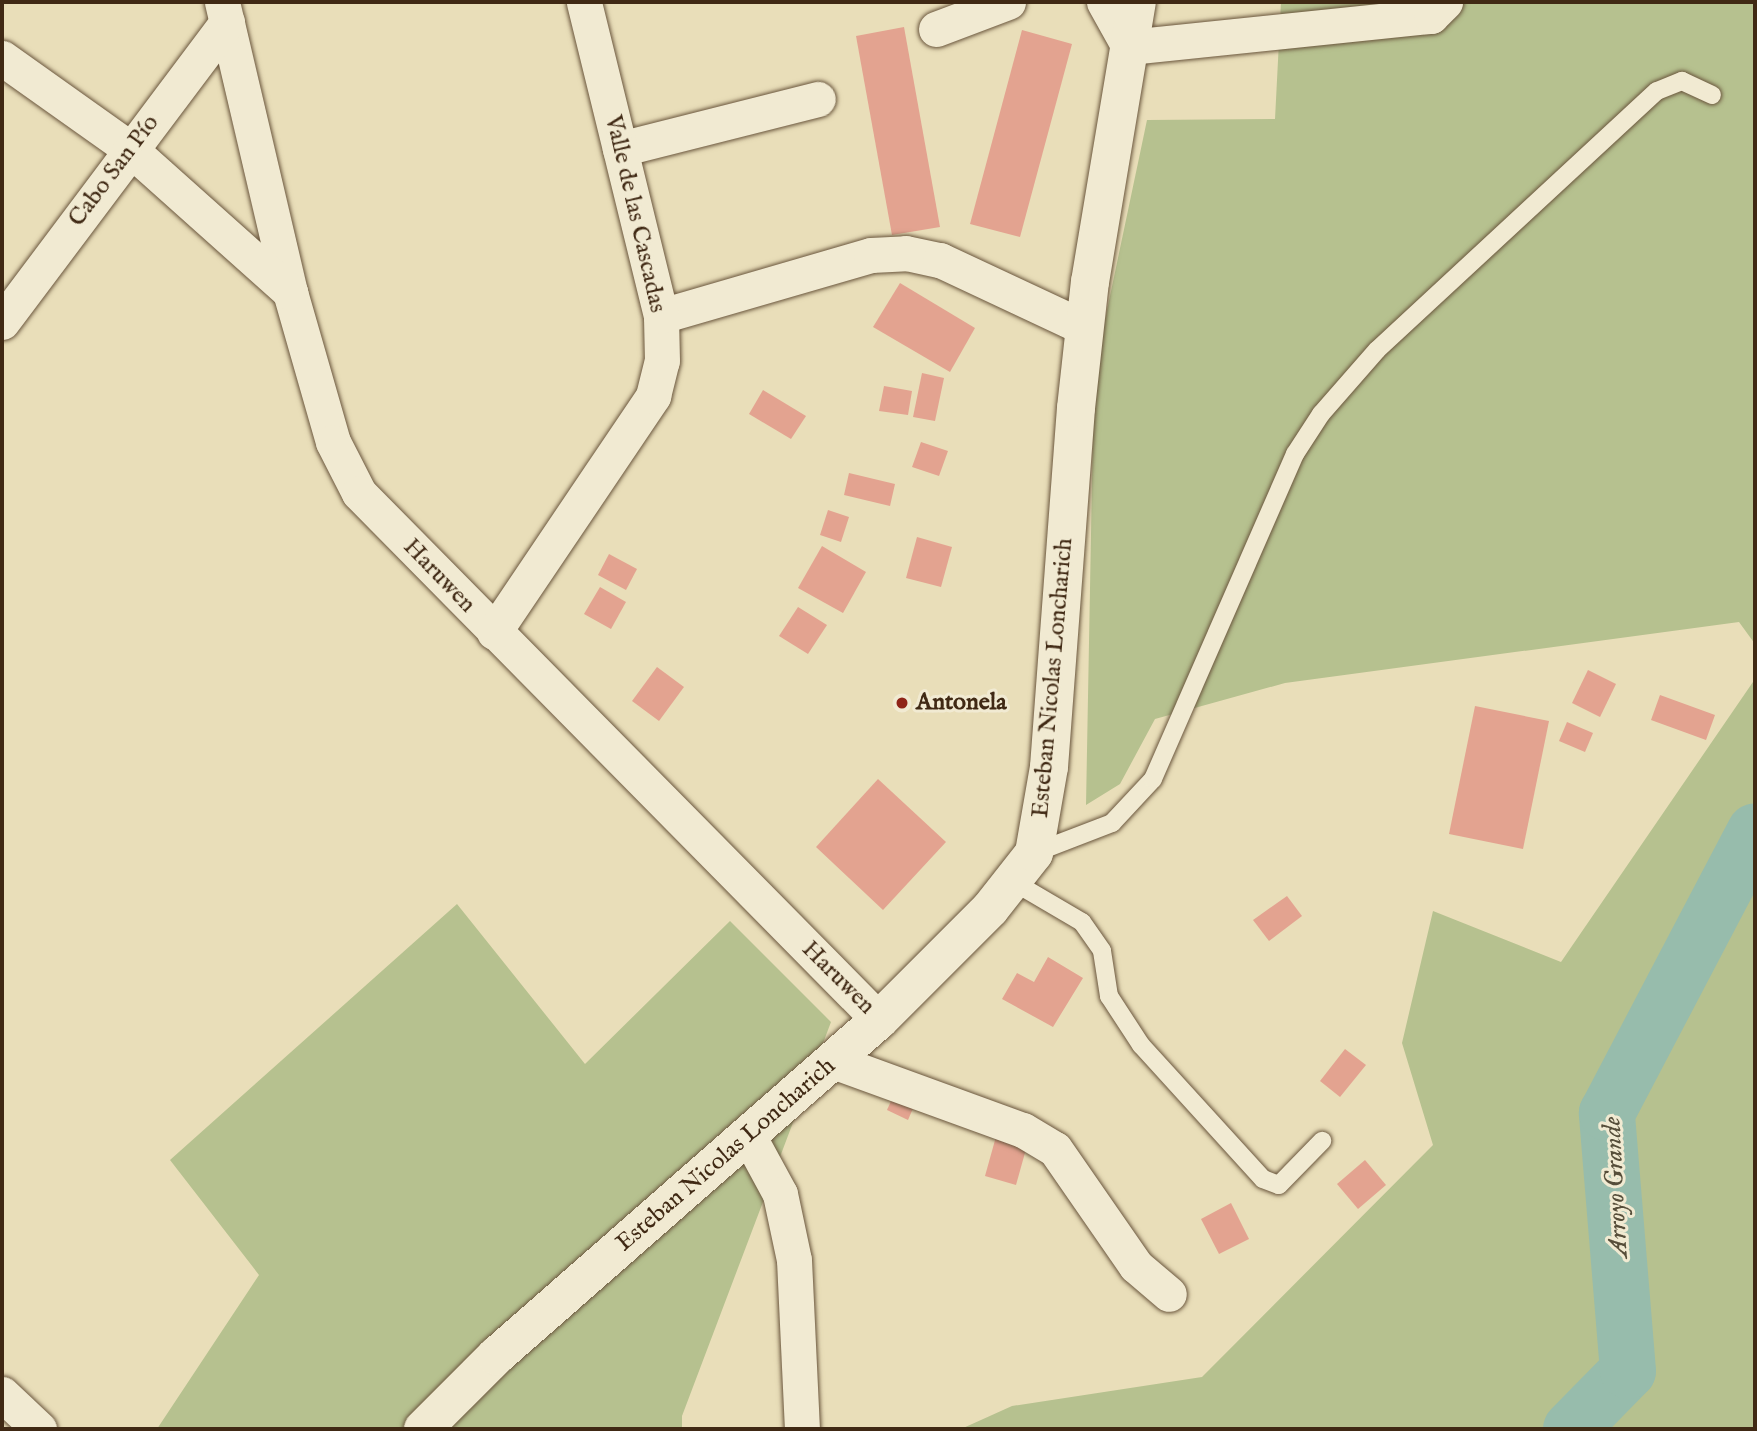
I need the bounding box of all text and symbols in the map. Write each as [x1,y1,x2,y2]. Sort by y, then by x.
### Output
street label: Cabo San Pío [63,109,165,233]
street label: Valle de las Cascadas [598,112,672,316]
street label: Haruwen [397,533,481,619]
street label: Esteban Nicolas Loncharich [1026,537,1080,819]
place label: Antonela [916,689,1007,717]
marker: Antonela [894,695,910,711]
street label: Haruwen [795,935,881,1021]
street label: Esteban Nicolas Loncharich [611,1052,841,1258]
water label: Arroyo Grande [1597,1116,1635,1258]

